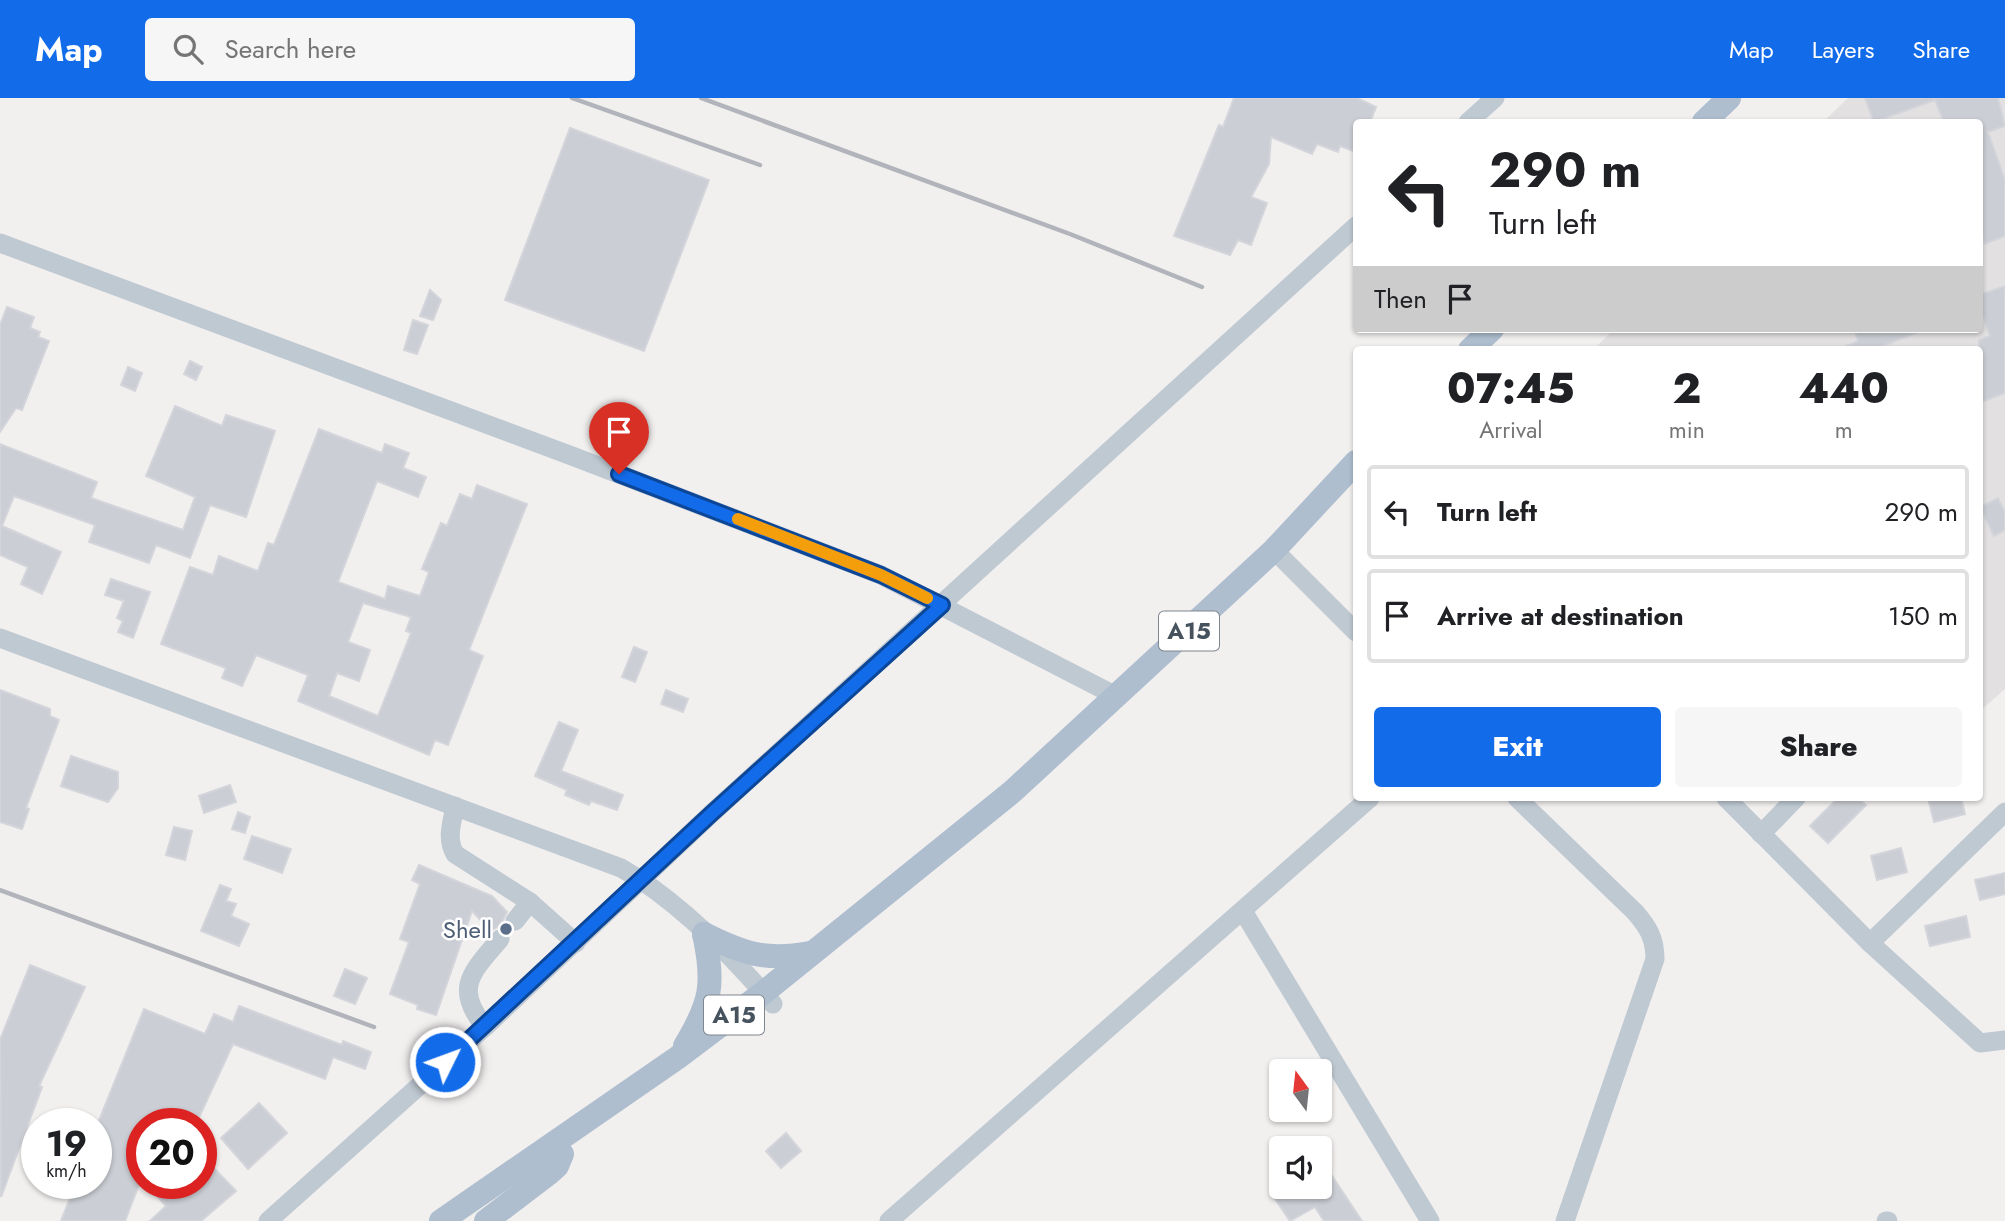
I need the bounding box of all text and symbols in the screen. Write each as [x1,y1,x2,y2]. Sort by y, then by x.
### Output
search box [145,18,635,81]
text: Map [35,26,103,73]
icon: search [169,30,207,68]
text: Search here [225,30,356,68]
text: Map [1729,32,1774,67]
text: Layers [1812,32,1874,67]
text: Share [1912,32,1970,67]
text: 290 m [1489,135,1641,205]
icon: left [1374,147,1465,238]
text: Turn left [1489,200,1596,246]
text: Then [1374,280,1427,318]
icon: arrive [1441,280,1479,318]
text: 07:45 [1447,358,1575,419]
text: 2 [1672,358,1701,419]
text: 440 [1799,358,1889,419]
pin [589,402,649,474]
icon: arrive [600,413,638,451]
text: Arrival [1479,413,1543,447]
text: min [1669,413,1705,447]
text: m [1835,413,1853,447]
icon: left [1378,493,1416,531]
text: Turn left [1437,493,1537,531]
text: 290 m [1885,493,1958,531]
icon: arrive [1378,597,1416,635]
text: Arrive at destination [1437,597,1684,635]
text: 150 m [1888,597,1958,635]
road number: A15 [1159,611,1219,650]
button: Exit [1374,707,1661,787]
button: Share [1675,707,1962,787]
place label: Shell [443,912,492,947]
marker: Shell [498,921,514,937]
road number: A15 [704,996,764,1034]
position arrow [408,1025,482,1099]
north arrow [1269,1059,1332,1122]
map controls [1269,1059,1332,1199]
speed limit sign: 20 [126,1108,217,1199]
text: 19 [46,1119,87,1169]
button: sound [1269,1136,1332,1199]
text: km/h [46,1158,87,1184]

